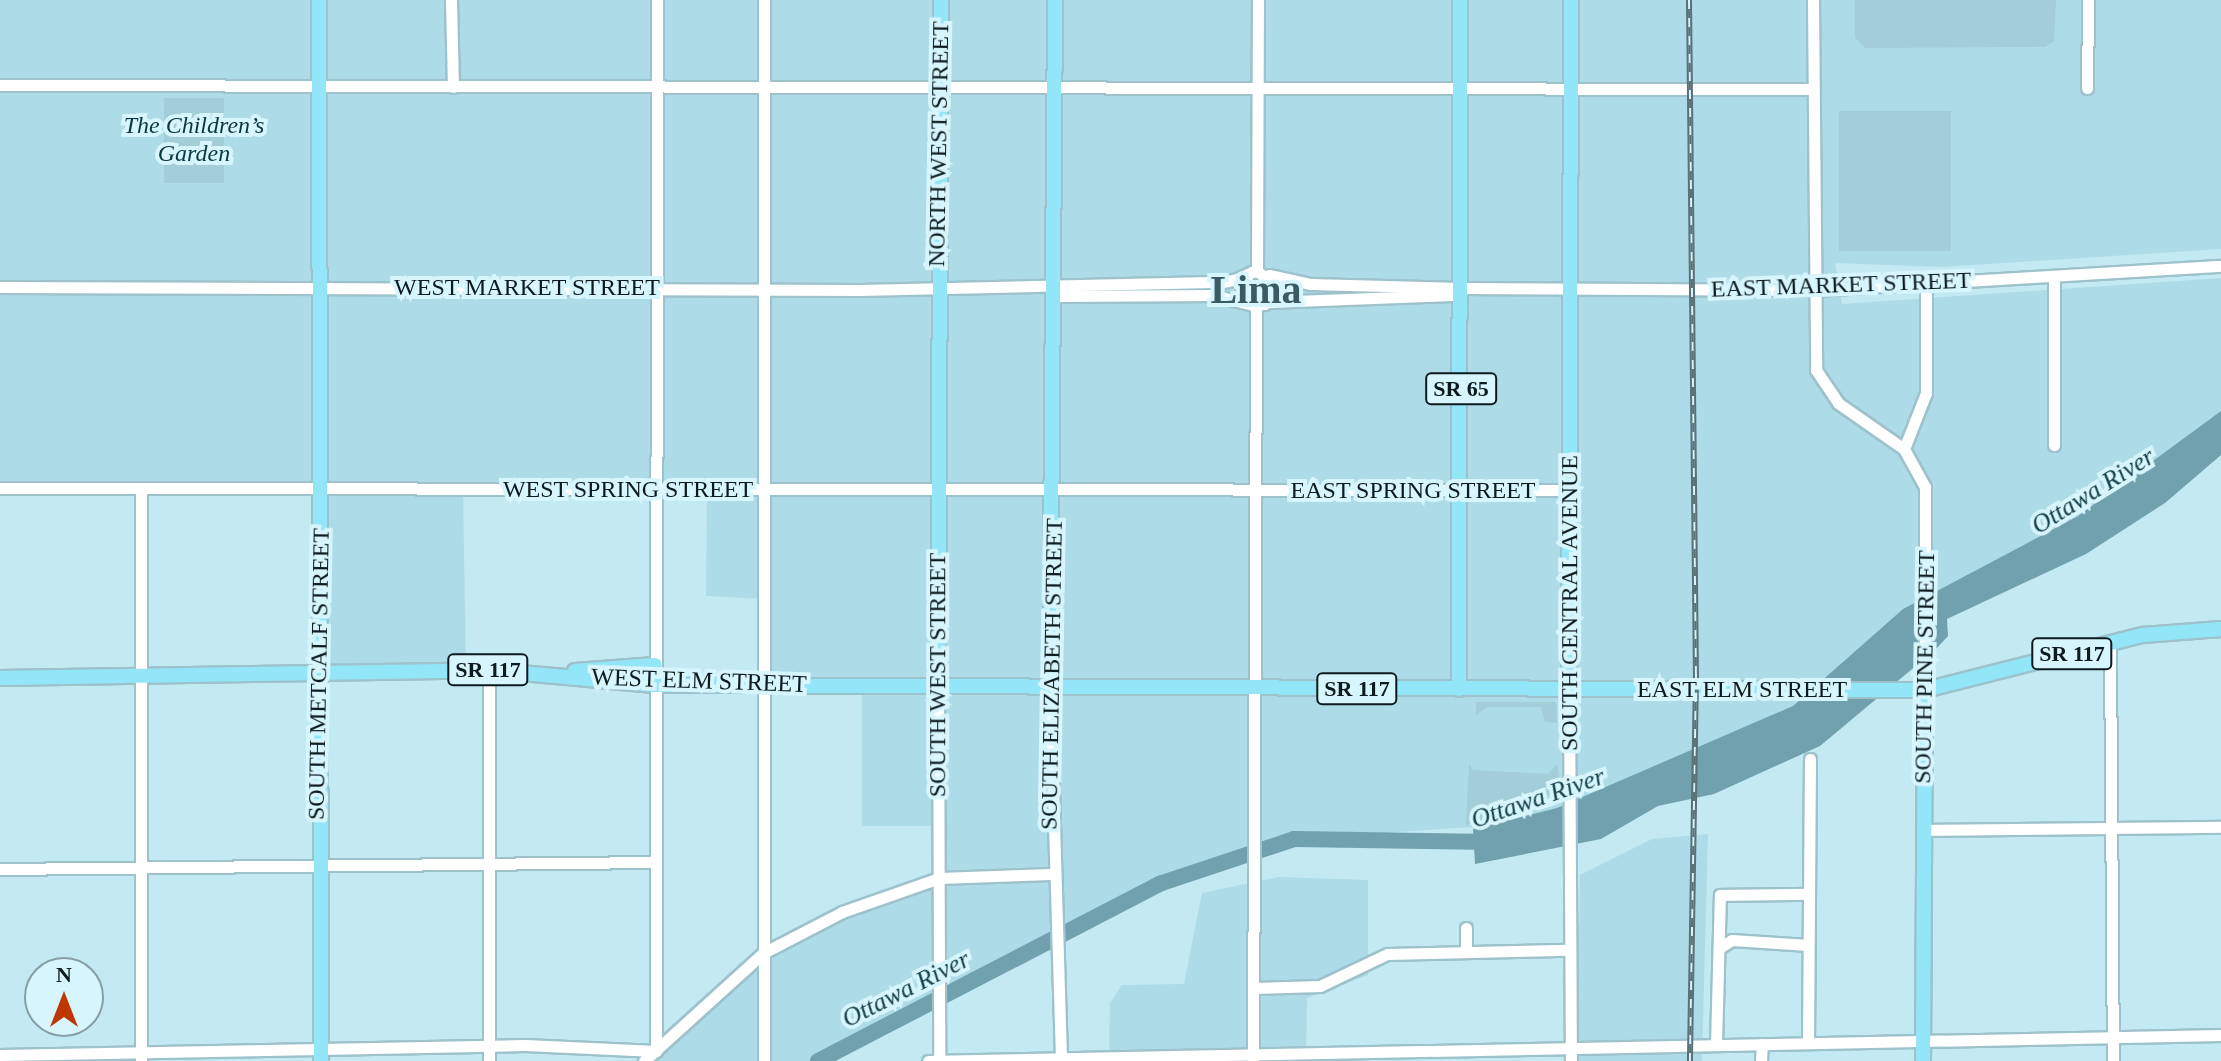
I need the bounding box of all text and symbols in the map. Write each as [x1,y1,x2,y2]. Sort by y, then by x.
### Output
street label: NORTH WEST STREET [922,20,956,268]
park label: The Children’s Garden [124,112,264,168]
district label: Lima [1210,266,1302,314]
street label: EAST MARKET STREET [1710,266,1972,304]
street label: WEST MARKET STREET [394,274,660,302]
road number: SR 65 [1425,371,1497,407]
water label: Ottawa River [2026,441,2160,541]
street label: SOUTH CENTRAL AVENUE [1556,454,1584,752]
street label: WEST SPRING STREET [503,476,753,504]
street label: EAST SPRING STREET [1290,477,1536,505]
street label: SOUTH ELIZABETH STREET [1035,518,1069,830]
street label: SOUTH METCALF STREET [302,528,336,820]
street label: SOUTH PINE STREET [1909,550,1941,784]
street label: SOUTH WEST STREET [924,552,952,798]
road number: SR 117 [2030,636,2114,672]
road number: SR 117 [446,652,530,688]
street label: WEST ELM STREET [591,663,807,699]
road number: SR 117 [1315,671,1399,707]
street label: EAST ELM STREET [1637,676,1847,704]
water label: Ottawa River [1467,761,1609,835]
water label: Ottawa River [837,943,975,1035]
north arrow [24,957,104,1037]
text: N [56,962,72,987]

